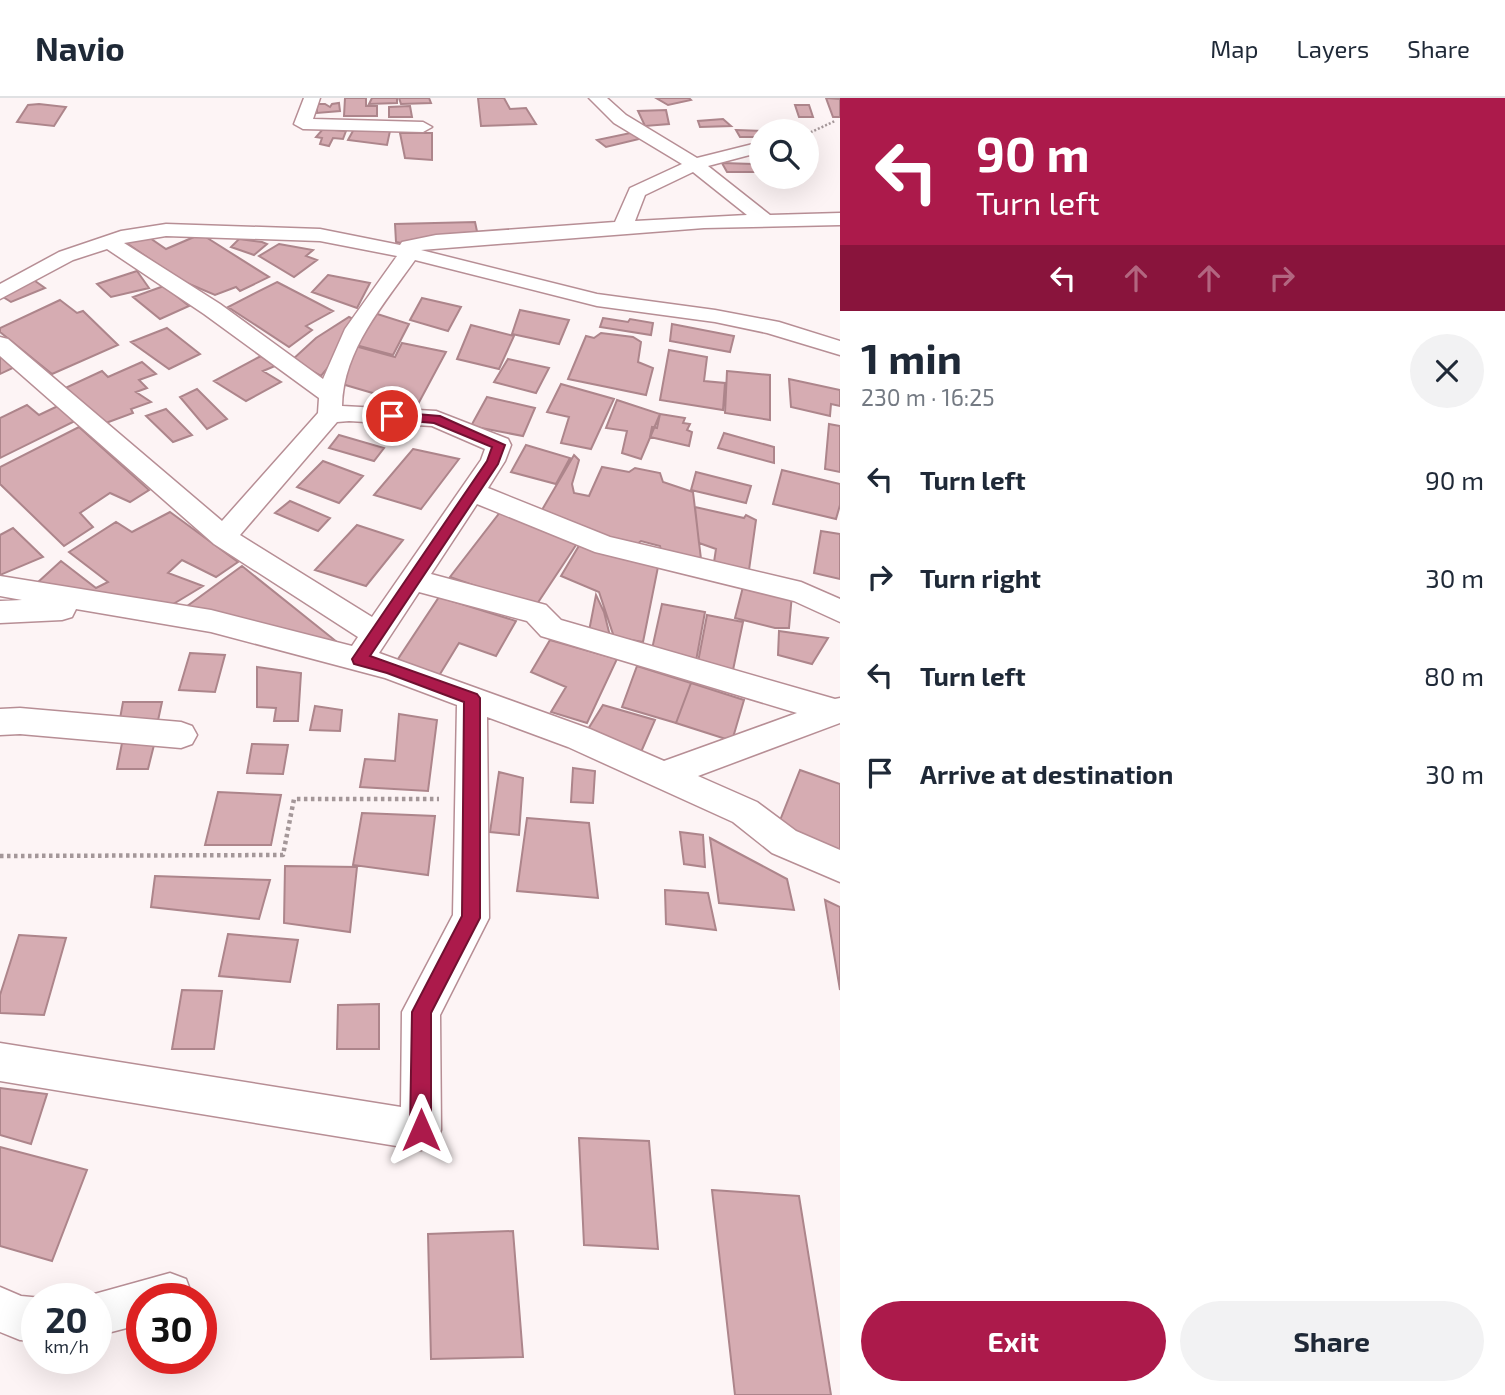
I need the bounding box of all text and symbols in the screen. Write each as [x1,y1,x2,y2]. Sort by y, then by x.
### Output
text: Navio [35,28,125,68]
text: Map [1210,34,1258,63]
text: Layers [1296,34,1369,63]
text: Share [1407,34,1470,63]
map controls [749,119,819,189]
button: search [749,119,819,189]
text: 90 m [976,123,1090,182]
icon: left [861,126,952,217]
text: Turn left [976,183,1100,221]
icon: left [1044,259,1082,297]
icon: ahead [1117,259,1155,297]
icon: ahead [1190,259,1228,297]
icon: right [1263,259,1301,297]
text: 1 min [861,332,962,382]
button: close [1410,334,1484,408]
text: 230 m · 16:25 [861,383,995,411]
pin [362,386,422,446]
icon: arrive [373,397,411,435]
icon: left [861,460,899,498]
text: Turn left [920,464,1026,495]
text: 90 m [1425,464,1484,495]
icon: right [861,558,899,596]
text: Turn right [920,562,1041,593]
text: 30 m [1425,562,1484,593]
icon: left [861,656,899,694]
text: Turn left [920,660,1026,691]
text: 80 m [1424,660,1484,691]
icon: arrive [861,754,899,792]
text: Arrive at destination [920,758,1173,789]
text: 30 m [1425,758,1484,789]
position arrow [384,1093,458,1167]
speed limit sign: 30 [126,1283,217,1374]
text: 20 [45,1298,88,1340]
button: Exit [861,1301,1166,1381]
button: Share [1180,1301,1484,1381]
text: km/h [44,1335,89,1357]

